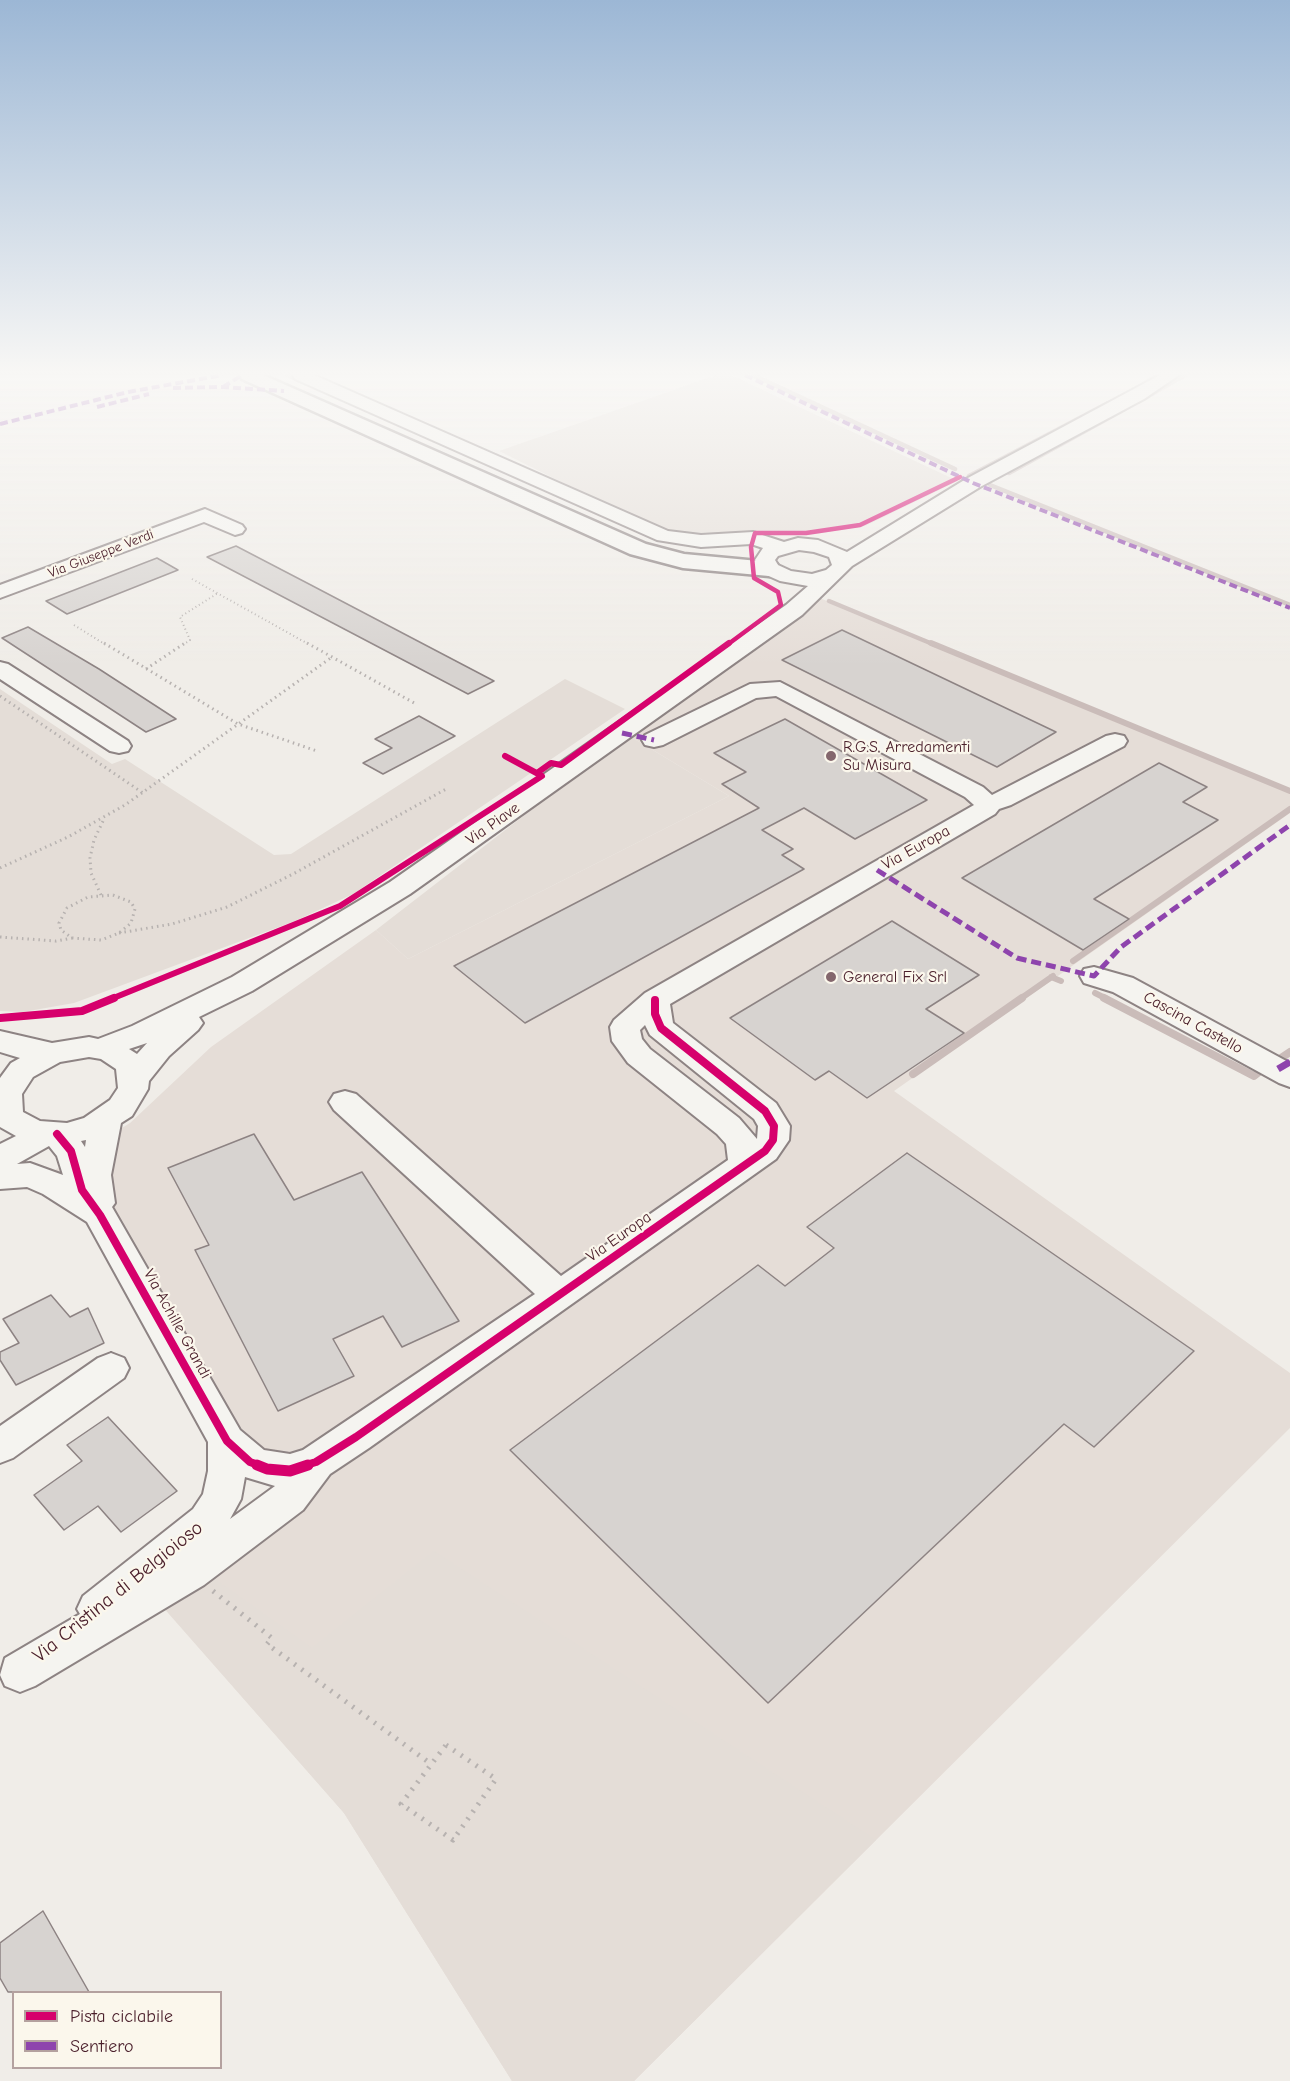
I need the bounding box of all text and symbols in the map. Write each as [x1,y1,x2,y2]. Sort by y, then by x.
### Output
street label: Via Giuseppe Verdi [46,526,156,582]
place label: R.G.S. Arredamenti Su Misura [843,737,970,775]
marker: R.G.S. Arredamenti Su Misura [824,749,838,763]
street label: Via Piave [462,799,524,849]
street label: Via Europa [879,821,953,875]
place label: General Fix Srl [843,967,947,987]
marker: General Fix Srl [824,970,838,984]
street label: Cascina Castello [1140,988,1246,1058]
street label: Via Europa [583,1208,655,1266]
street label: Via Achille Grandi [139,1266,215,1382]
street label: Via Cristina di Belgioioso [28,1516,208,1668]
legend [12,1991,222,2069]
text: Pista ciclabile [70,2006,173,2027]
text: Sentiero [70,2036,134,2057]

